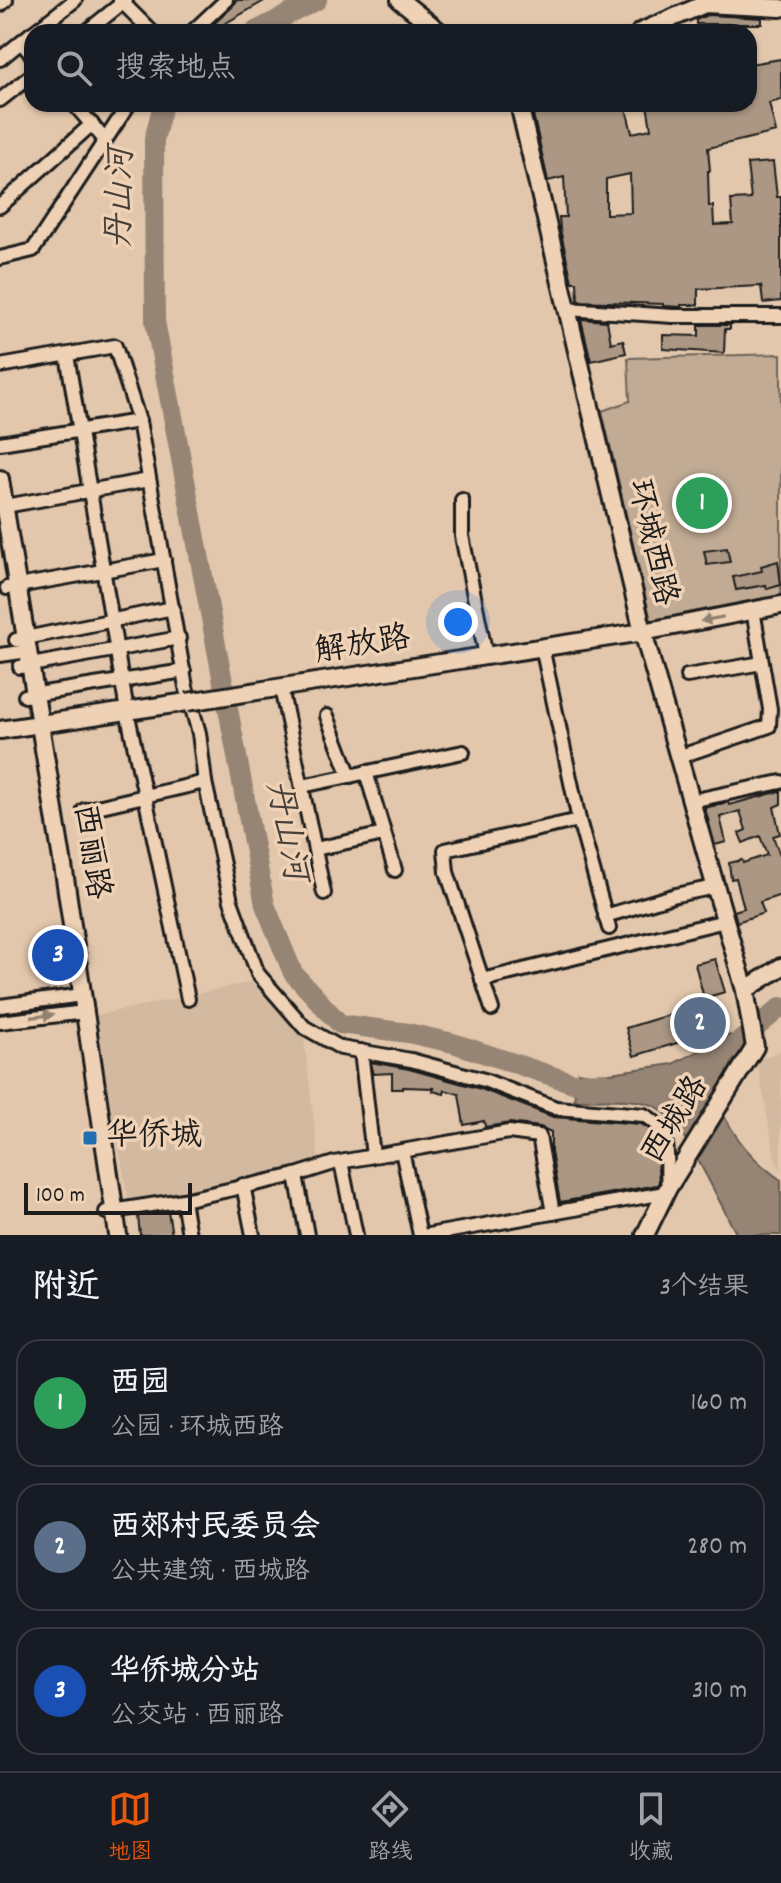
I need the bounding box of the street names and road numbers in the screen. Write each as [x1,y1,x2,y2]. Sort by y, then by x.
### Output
street label: 环城西路 [613,475,687,611]
street label: 解放路 [312,617,414,677]
street label: 西丽路 [59,801,119,903]
street label: 西城路 [632,1068,722,1174]

